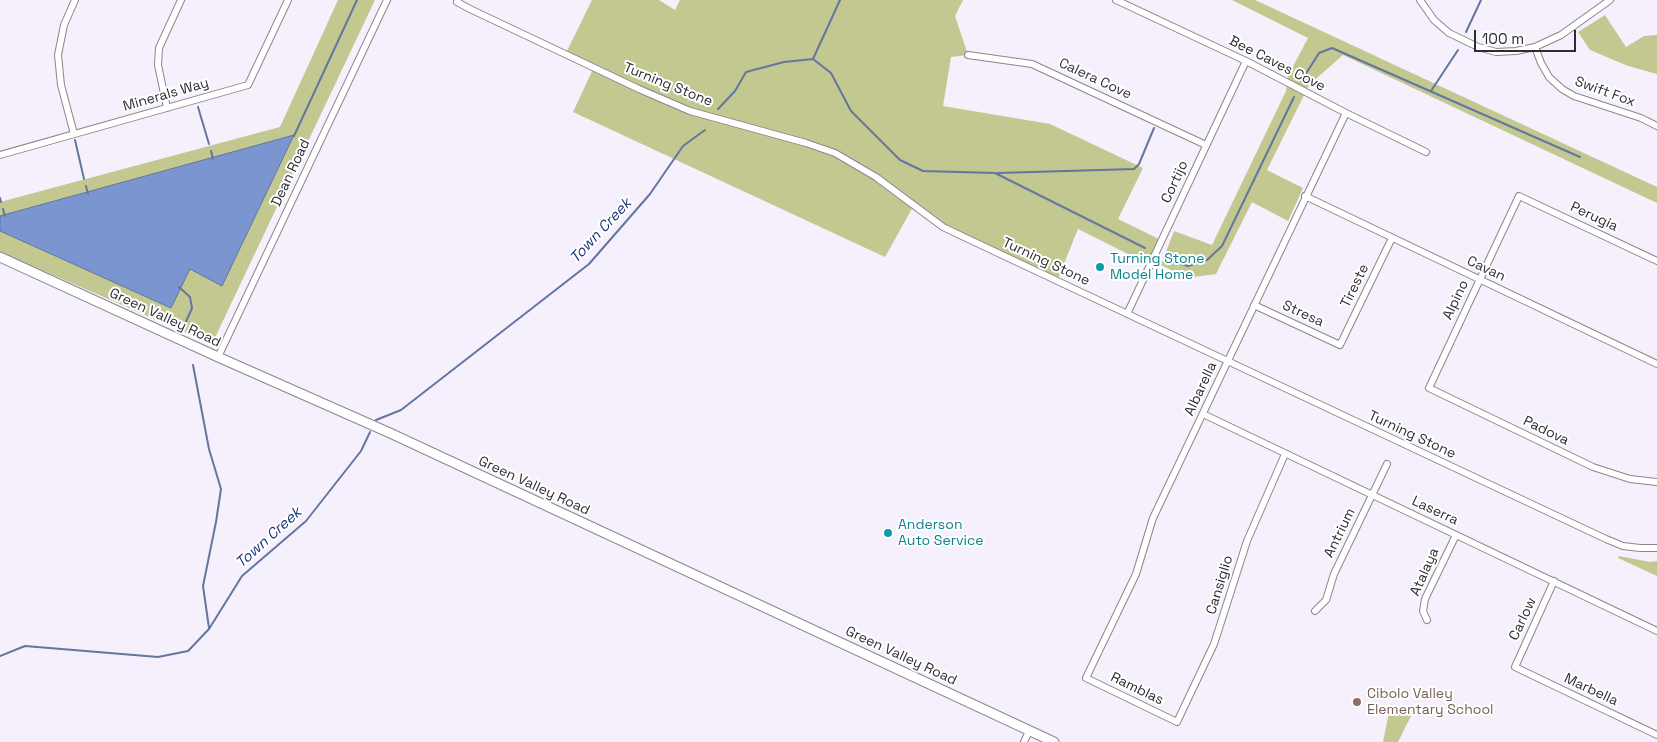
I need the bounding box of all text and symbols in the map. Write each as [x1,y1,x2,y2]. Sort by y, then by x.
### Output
scale bar [1477,20,1580,52]
text: 100 m [1482,29,1524,48]
street label: Bee Caves Cove [1226,33,1328,95]
street label: Calera Cove [1056,55,1134,103]
street label: Turning Stone [621,60,715,110]
street label: Swift Fox [1572,73,1638,111]
street label: Minerals Way [121,75,211,115]
street label: Dean Road [268,137,314,209]
street label: Cortijo [1158,158,1192,206]
water label: Town Creek [566,195,636,267]
street label: Perugia [1567,199,1621,235]
street label: Turning Stone [1000,234,1092,290]
place label: Turning Stone Model Home [1110,251,1204,284]
street label: Cavan [1464,253,1508,285]
marker: Turning Stone Model Home [1094,261,1106,273]
street label: Tireste [1337,261,1373,311]
street label: Alpino [1440,277,1472,323]
street label: Green Valley Road [107,285,223,351]
street label: Stresa [1280,297,1326,331]
street label: Albarella [1181,359,1221,419]
street label: Turning Stone [1366,407,1458,463]
street label: Padova [1520,413,1572,449]
street label: Green Valley Road [476,453,592,519]
street label: Laserra [1409,493,1461,529]
water label: Town Creek [232,504,306,572]
street label: Antrium [1321,506,1359,560]
place label: Anderson Auto Service [898,517,984,550]
marker: Anderson Auto Service [882,527,894,539]
street label: Atalaya [1407,545,1443,599]
street label: Cansiglio [1203,553,1237,617]
street label: Carlow [1506,595,1540,643]
street label: Green Valley Road [843,623,959,689]
street label: Ramblas [1108,669,1166,709]
street label: Marbella [1561,670,1621,710]
place label: Cibolo Valley Elementary School [1367,686,1493,719]
marker: Cibolo Valley Elementary School [1351,696,1363,708]

